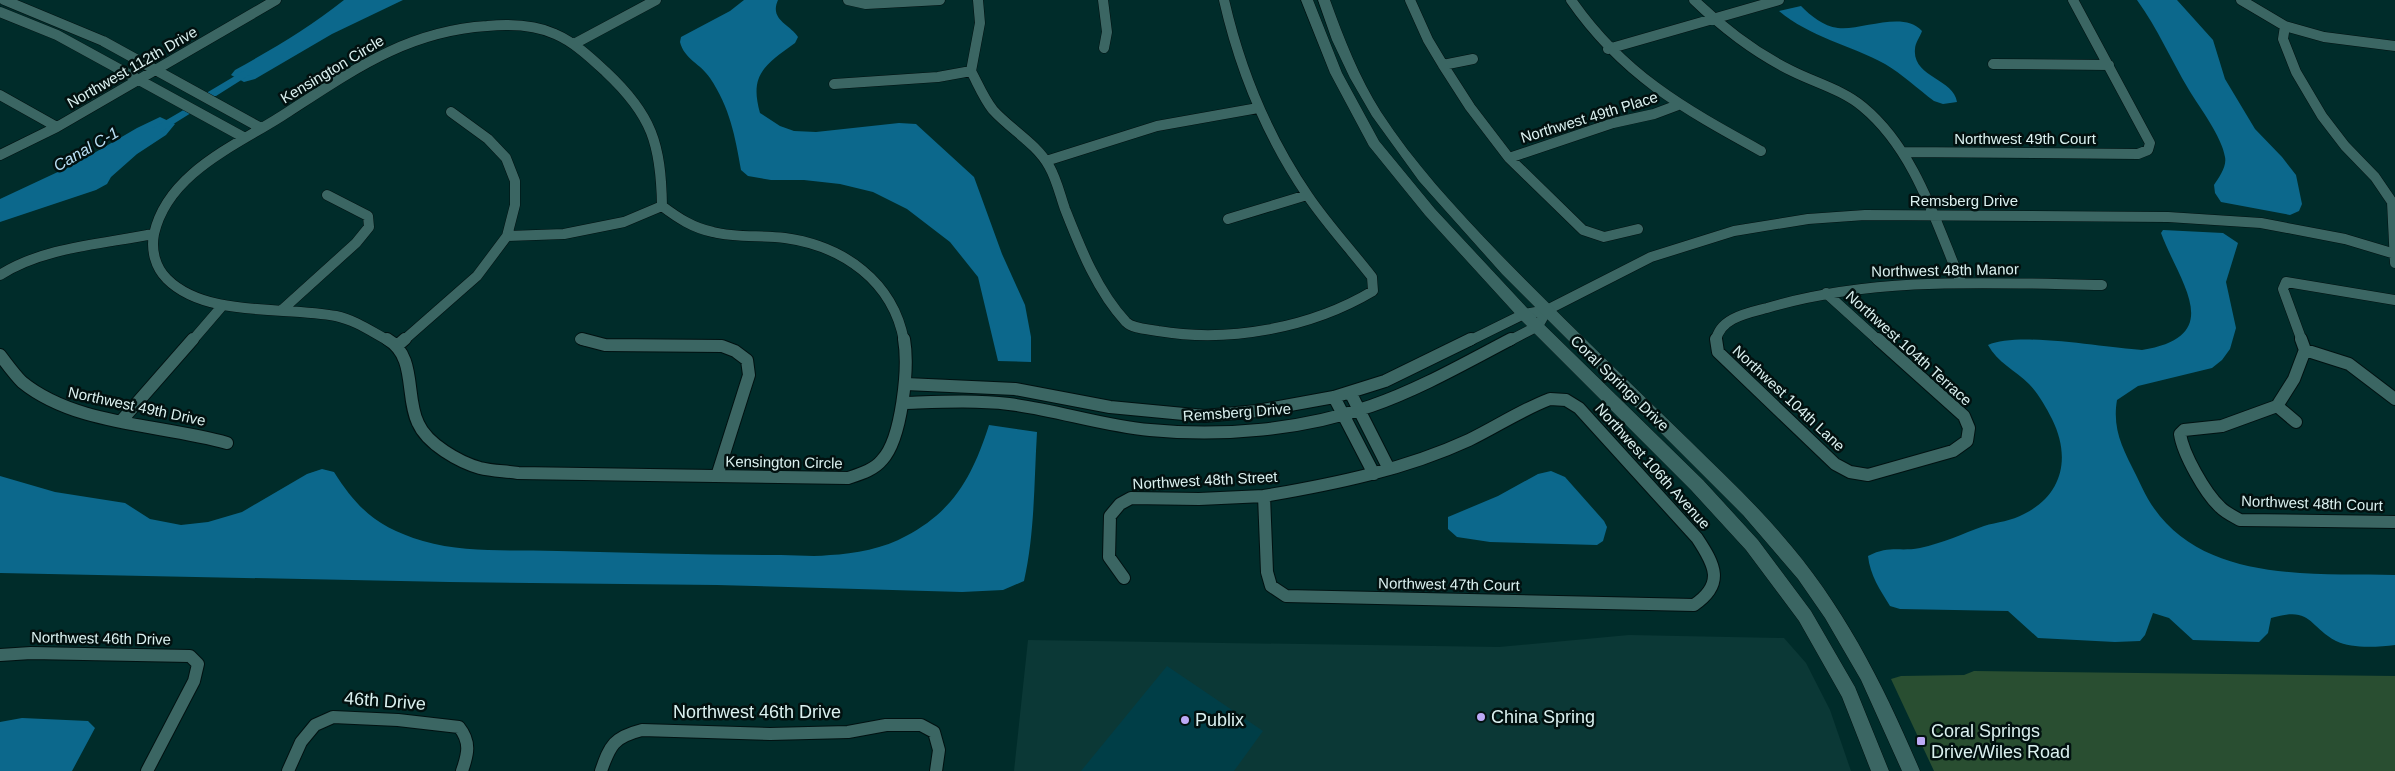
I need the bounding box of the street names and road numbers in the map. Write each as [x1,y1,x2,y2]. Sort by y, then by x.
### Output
street label: Northwest 112th Drive [64,23,200,111]
street label: Kensington Circle [277,31,387,107]
street label: Northwest 49th Place [1518,88,1660,146]
street label: Northwest 49th Court [1954,130,2097,147]
street label: Remsberg Drive [1910,192,2018,209]
street label: Northwest 48th Manor [1871,260,2019,280]
street label: Northwest 104th Terrace [1843,287,1975,409]
street label: Coral Springs Drive [1567,332,1673,434]
street label: Northwest 104th Lane [1730,342,1848,454]
street label: Northwest 49th Drive [67,383,207,429]
street label: Remsberg Drive [1182,400,1292,424]
street label: Northwest 106th Avenue [1592,400,1714,532]
street label: Kensington Circle [725,452,843,472]
street label: Northwest 48th Street [1132,468,1279,492]
street label: Northwest 48th Court [2241,492,2384,514]
street label: Northwest 47th Court [1378,574,1521,594]
street label: Northwest 46th Drive [31,628,171,648]
street label: 46th Drive [343,688,427,714]
street label: Northwest 46th Drive [673,702,841,722]

